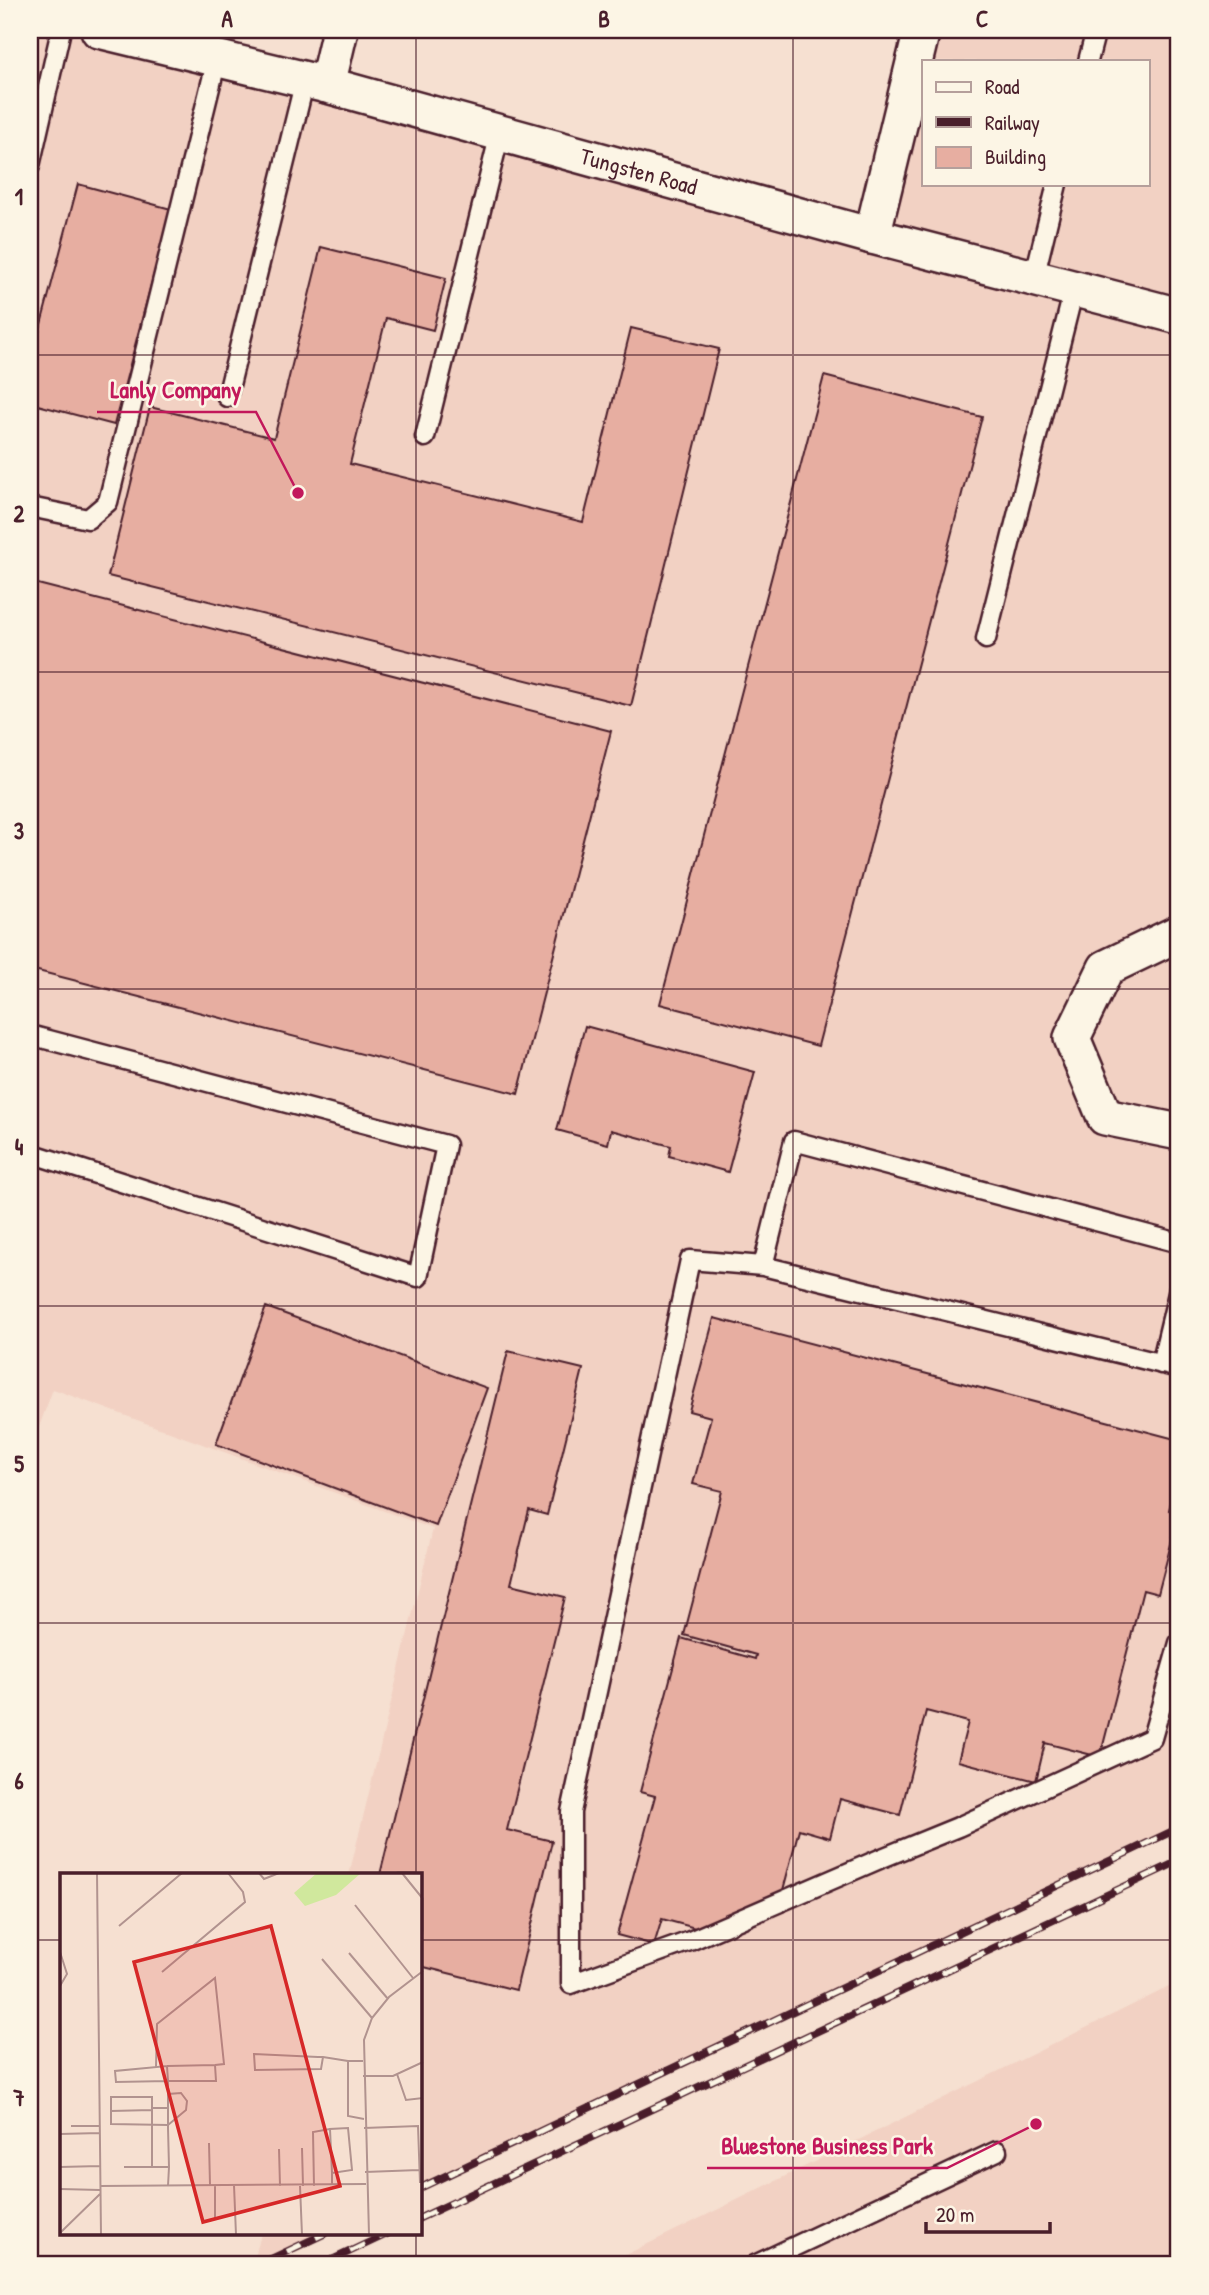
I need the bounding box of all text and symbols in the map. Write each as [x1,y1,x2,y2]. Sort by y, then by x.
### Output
text: A [221,3,233,34]
text: B [598,3,610,34]
text: C [976,3,988,34]
legend [922,60,1150,186]
text: Road [985,72,1019,101]
text: Railway [985,108,1040,137]
street label: Tungsten Road [577,140,701,202]
text: Building [985,142,1046,171]
text: 1 [15,181,23,212]
callout: Lanly Company [97,367,256,412]
text: Lanly Company [110,373,242,406]
text: 2 [14,498,25,529]
text: 3 [14,815,24,846]
text: 4 [15,1131,24,1162]
text: 5 [14,1448,24,1479]
text: 6 [14,1765,24,1796]
inset map [60,1873,422,2236]
text: 7 [12,2082,25,2113]
callout: Bluestone Business Park [707,2123,947,2168]
text: Bluestone Business Park [721,2129,933,2161]
scale bar [926,2190,1050,2234]
text: 20 m [936,2200,974,2229]

